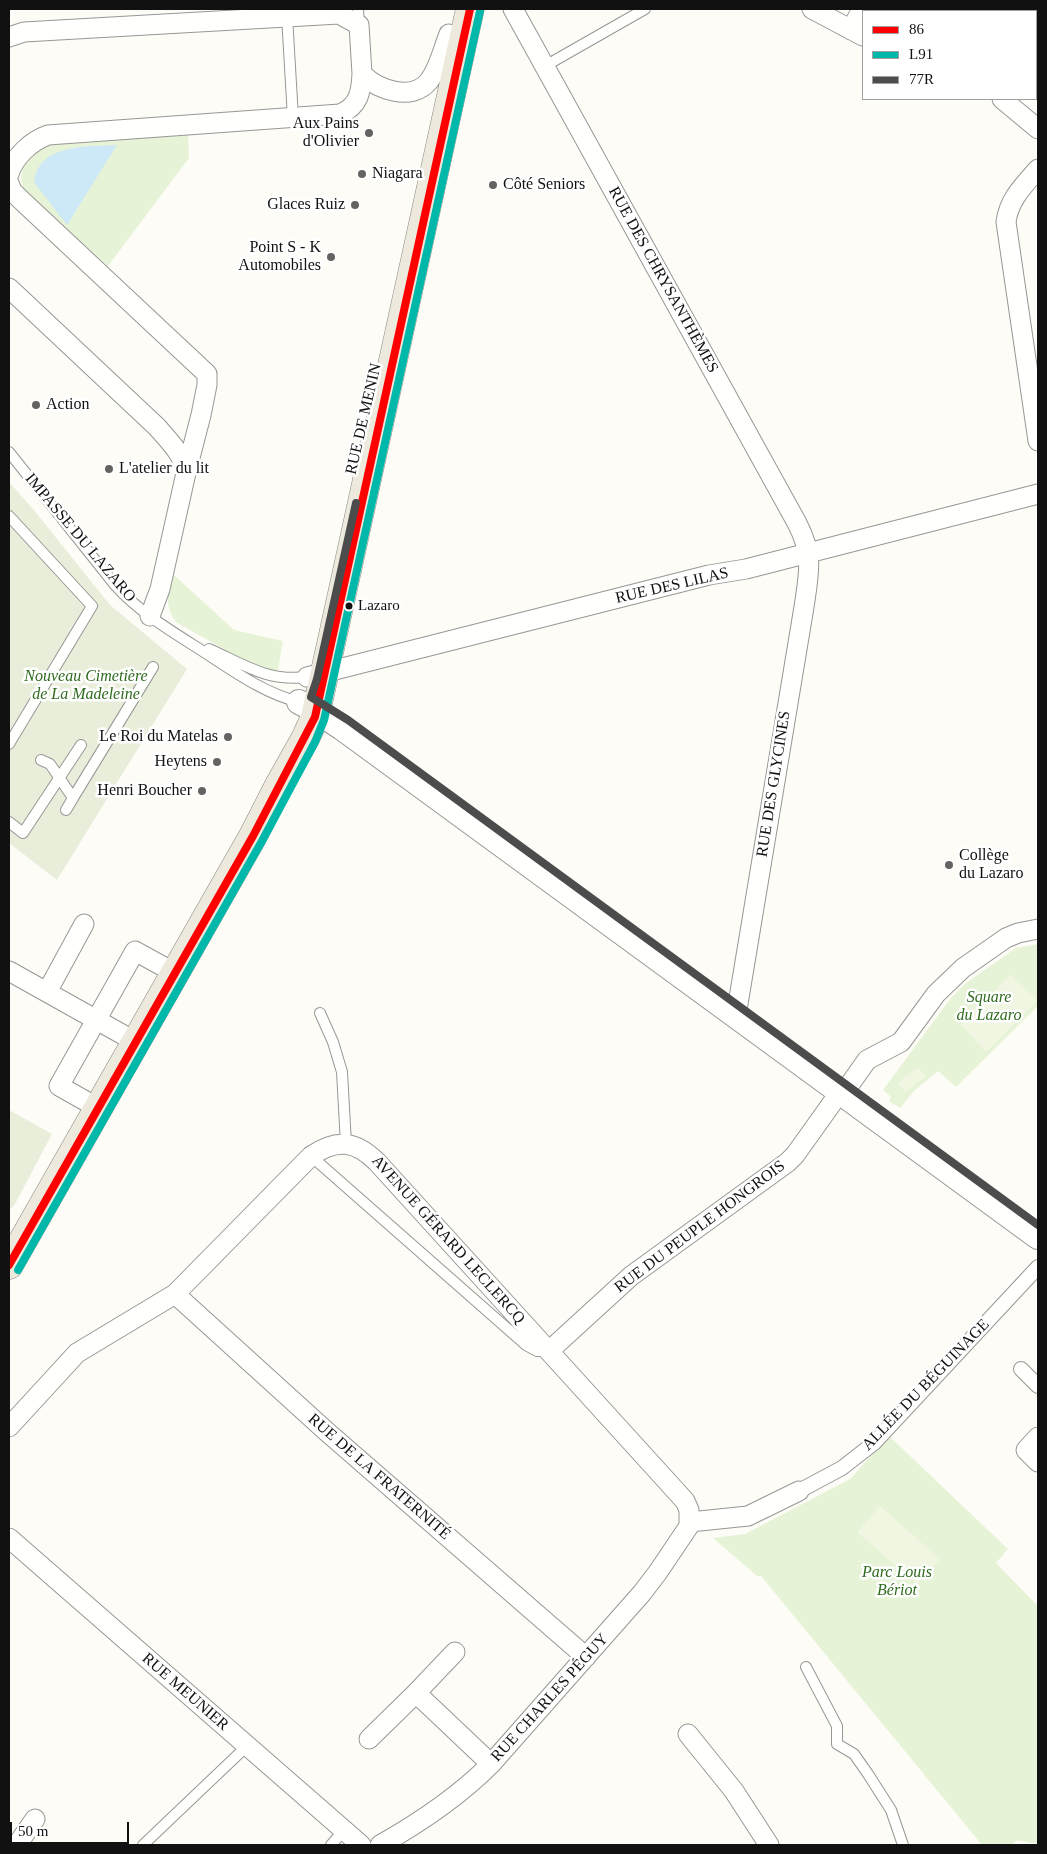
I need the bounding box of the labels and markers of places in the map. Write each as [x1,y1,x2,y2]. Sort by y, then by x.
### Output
place label: Aux Pains d'Olivier [293,114,359,152]
marker: Aux Pains d'Olivier [363,127,375,139]
place label: Niagara [372,164,423,184]
marker: Niagara [356,168,368,180]
place label: Côté Seniors [503,175,585,195]
marker: Côté Seniors [487,179,499,191]
place label: Glaces Ruiz [267,195,345,215]
marker: Glaces Ruiz [349,199,361,211]
place label: Point S - K Automobiles [238,238,321,276]
marker: Point S - K Automobiles [325,251,337,263]
place label: Action [46,395,90,415]
marker: Action [30,399,42,411]
place label: L'atelier du lit [119,459,209,479]
marker: L'atelier du lit [103,463,115,475]
place label: Lazaro [358,597,400,615]
marker: Lazaro [344,601,354,611]
place label: Le Roi du Matelas [99,727,218,747]
marker: Le Roi du Matelas [222,731,234,743]
place label: Heytens [155,752,207,772]
marker: Heytens [211,756,223,768]
place label: Henri Boucher [97,781,192,801]
marker: Henri Boucher [196,785,208,797]
place label: Collège du Lazaro [959,846,1023,884]
marker: Collège du Lazaro [943,859,955,871]

